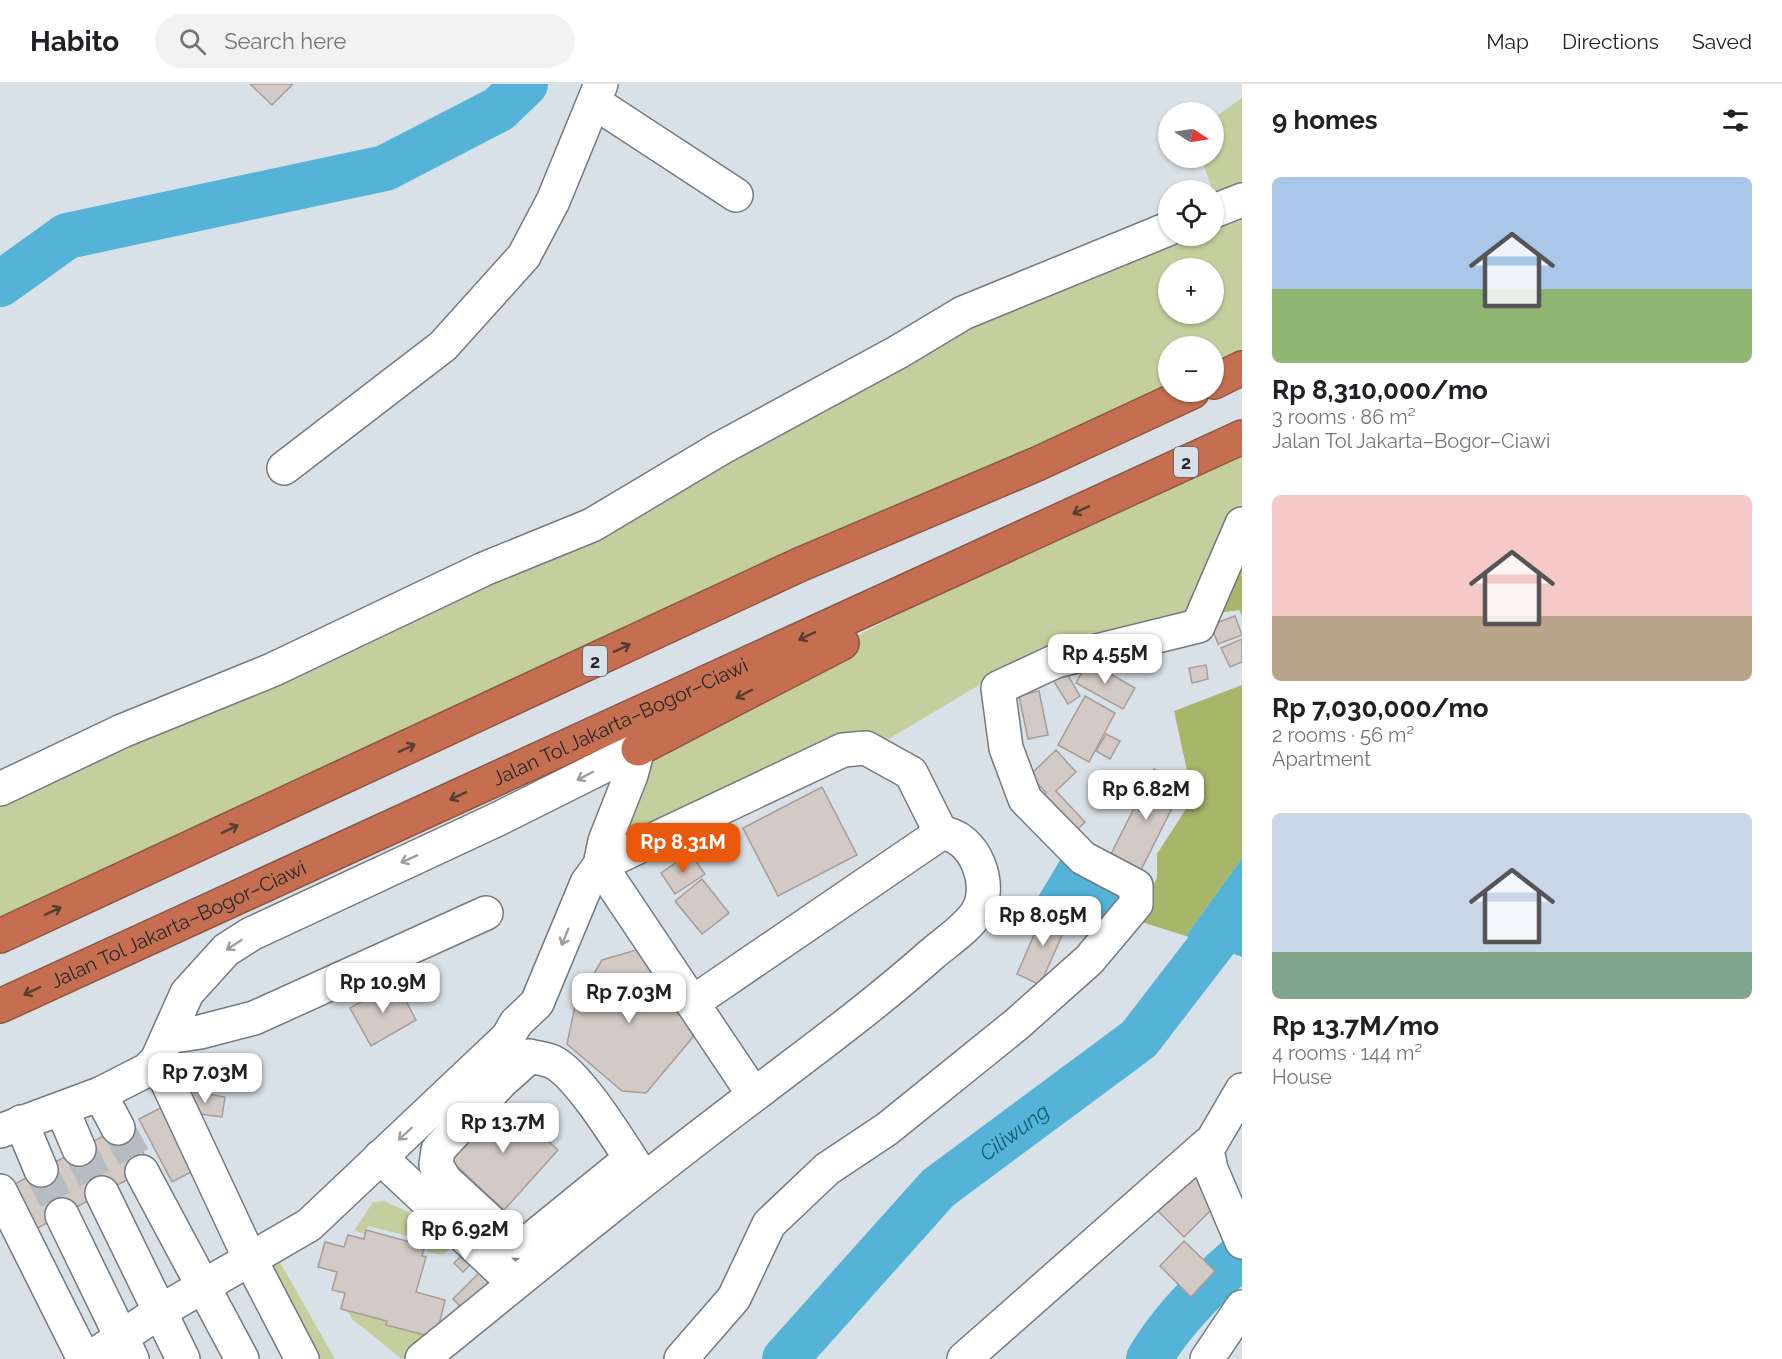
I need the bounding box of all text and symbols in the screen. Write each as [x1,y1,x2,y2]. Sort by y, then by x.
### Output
search box [155,14,575,68]
text: Habito [30,25,119,58]
icon: search [176,25,209,58]
text: Search here [224,28,346,54]
text: Map [1486,29,1529,54]
text: Directions [1562,29,1659,54]
text: Saved [1692,29,1752,54]
north arrow [1158,102,1224,168]
map controls [1158,102,1224,402]
icon: filters [1719,104,1752,137]
text: 9 homes [1272,105,1378,135]
button: locate [1158,180,1224,246]
icon: home [1458,216,1566,324]
button: + [1158,258,1224,324]
button: − [1158,336,1224,402]
text: Rp 8,310,000/mo [1272,375,1488,405]
text: 3 rooms · 86 m² [1272,405,1415,429]
text: Jalan Tol Jakarta–Bogor–Ciawi [1272,429,1550,453]
road number: 2 [1174,447,1198,477]
one-way arrow [1073,505,1091,517]
icon: home [1458,534,1566,642]
one-way arrow [798,631,816,642]
pin: Rp 4.55M [1043,634,1167,685]
one-way arrow [613,641,631,653]
text: Rp 4.55M [1062,641,1148,665]
road number: 2 [583,646,607,676]
street label: Jalan Tol Jakarta–Bogor–Ciawi [488,653,752,791]
one-way arrow [735,689,753,700]
text: Rp 7,030,000/mo [1272,693,1488,723]
text: 2 rooms · 56 m² [1272,723,1414,747]
one-way arrow [398,742,416,753]
text: Apartment [1272,747,1371,771]
one-way arrow [577,770,595,782]
pin: Rp 6.82M [1084,770,1208,821]
text: Rp 6.82M [1102,777,1190,801]
one-way arrow [449,791,467,802]
one-way arrow [221,823,239,835]
pin: Rp 8.31M [621,823,745,874]
text: Rp 8.31M [640,830,726,854]
icon: home [1458,852,1566,960]
one-way arrow [401,854,419,865]
street label: Jalan Tol Jakarta–Bogor–Ciawi [47,855,310,993]
pin: Rp 8.05M [981,896,1105,947]
text: Rp 8.05M [999,903,1087,927]
one-way arrow [44,905,62,916]
one-way arrow [559,927,570,945]
one-way arrow [227,939,243,951]
pin: Rp 10.9M [321,963,445,1014]
text: Rp 10.9M [340,970,426,994]
pin: Rp 7.03M [567,973,691,1024]
text: Rp 7.03M [586,980,672,1004]
one-way arrow [24,985,42,997]
text: Rp 13.7M/mo [1272,1011,1439,1041]
text: 4 rooms · 144 m² [1272,1041,1422,1065]
pin: Rp 7.03M [143,1053,267,1104]
text: Rp 7.03M [162,1060,248,1084]
text: House [1272,1065,1332,1089]
water label: Ciliwung [974,1098,1054,1166]
pin: Rp 13.7M [441,1103,565,1154]
text: Rp 13.7M [461,1110,545,1134]
one-way arrow [398,1127,413,1141]
pin: Rp 6.92M [403,1210,527,1261]
text: Rp 6.92M [421,1217,509,1241]

